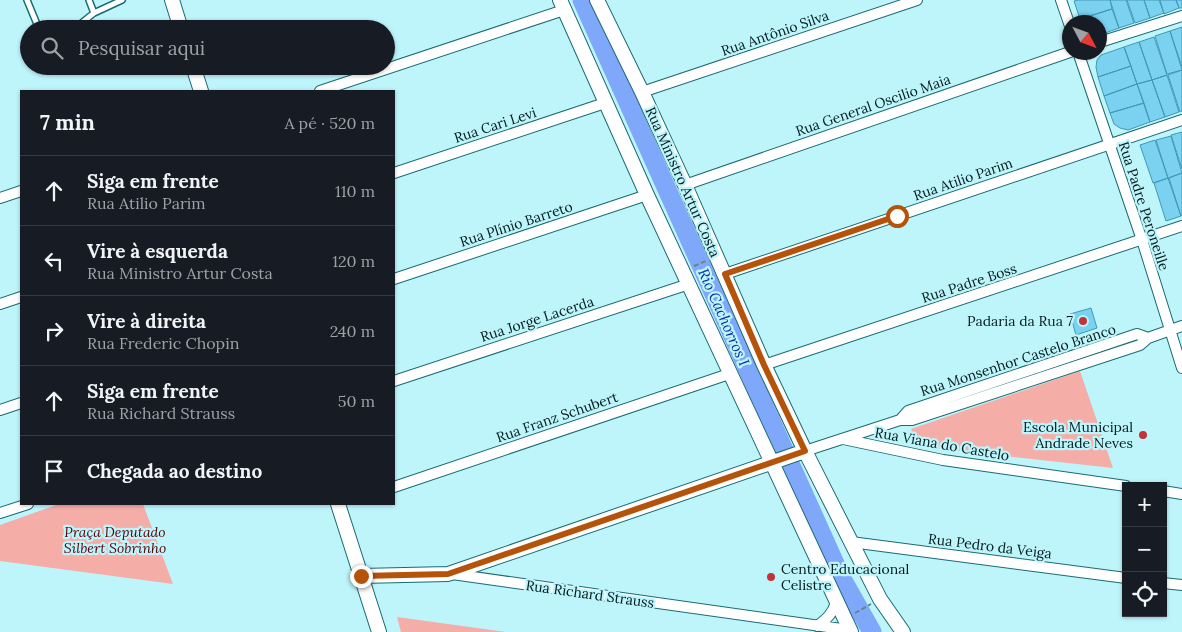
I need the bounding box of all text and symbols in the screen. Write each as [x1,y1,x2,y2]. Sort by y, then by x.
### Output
street label: Rua Antônio Silva [719,6,831,60]
north arrow [1062,15,1107,60]
search box [20,20,395,75]
icon: search [38,34,66,62]
text: Pesquisar aqui [78,36,205,60]
street label: Rua General Oscilio Maia [793,70,953,140]
street label: Rua Cari Levi [452,103,538,147]
street label: Rua Ministro Artur Costa [642,104,724,260]
text: 7 min [40,109,95,136]
text: A pé · 520 m [284,113,375,133]
street label: Rua Padre Peroneille [1115,139,1173,273]
street label: Rua Atilio Parim [911,153,1015,204]
text: Siga em frente [87,169,219,193]
icon: ahead [40,177,68,205]
text: 110 m [335,181,375,201]
text: Rua Atilio Parim [87,193,206,213]
street label: Rua Plínio Barreto [457,197,575,251]
route start [886,205,909,228]
text: Vire à esquerda [87,239,228,263]
icon: left [40,247,68,275]
text: 120 m [332,251,375,271]
street label: Rua Padre Boss [919,259,1019,307]
text: Rua Ministro Artur Costa [87,263,273,283]
water label: Rio Cachorros I [694,265,754,369]
street label: Rua Jorge Lacerda [478,292,596,346]
text: Vire à direita [87,309,206,333]
place label: Padaria da Rua 7 [967,312,1074,330]
marker: Padaria da Rua 7 [1077,315,1089,327]
icon: right [40,317,68,345]
street label: Rua Monsenhor Castelo Branco [918,320,1118,400]
text: 240 m [330,321,375,341]
text: Rua Frederic Chopin [87,333,239,353]
text: Siga em frente [87,379,219,403]
icon: ahead [40,387,68,415]
street label: Rua Franz Schubert [494,388,621,446]
text: 50 m [338,391,375,411]
text: Rua Richard Strauss [87,403,235,423]
place label: Escola Municipal Andrade Neves [1023,418,1133,452]
street label: Rua Viana do Castelo [873,423,1011,465]
marker: Escola Municipal Andrade Neves [1137,429,1149,441]
icon: arrive [40,457,68,485]
text: Chegada ao destino [87,459,262,483]
map controls [1122,482,1167,617]
button: + [1122,482,1167,527]
park label: Praça Deputado Silbert Sobrinho [64,523,166,557]
button: − [1122,527,1167,572]
street label: Rua Pedro da Veiga [927,529,1053,563]
place label: Centro Educacional Celistre [781,560,909,594]
route end [350,565,373,588]
marker: Centro Educacional Celistre [765,571,777,583]
button: locate [1122,572,1167,617]
street label: Rua Richard Strauss [525,576,655,612]

